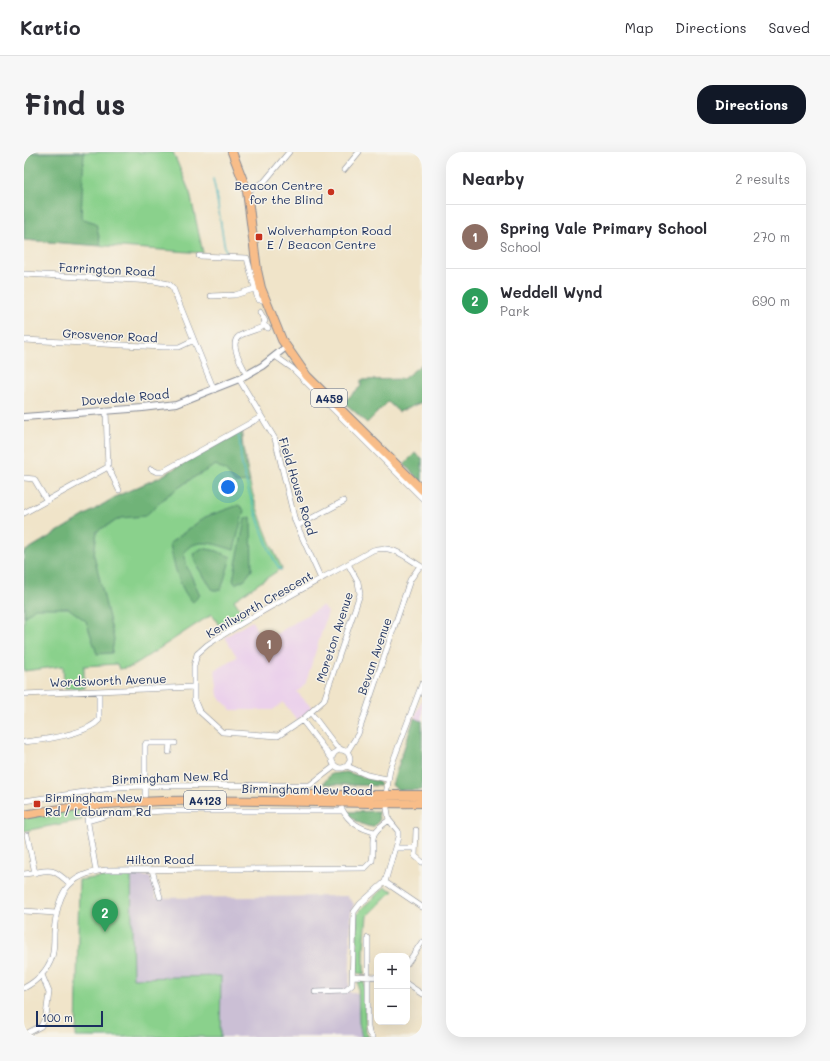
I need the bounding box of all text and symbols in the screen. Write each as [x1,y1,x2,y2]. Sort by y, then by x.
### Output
text: Kartio [20,15,80,40]
text: Map [625,18,653,37]
text: Directions [675,18,746,37]
text: Saved [768,18,810,37]
button: Directions [697,85,806,124]
text: Find us [24,86,125,122]
text: Nearby [462,167,524,189]
text: 2 results [735,170,790,187]
place label: Beacon Centre for the Blind [235,177,323,207]
marker: Beacon Centre for the Blind [326,187,336,197]
text: Spring Vale Primary School [500,218,707,238]
place label: Wolverhampton Road E / Beacon Centre [267,222,392,252]
text: 1 [472,228,478,245]
text: 270 m [753,228,790,245]
marker: Wolverhampton Road E / Beacon Centre [254,232,264,242]
text: School [500,238,541,255]
street label: Farrington Road [58,258,156,280]
text: Weddell Wynd [500,282,602,302]
text: 2 [471,292,479,309]
text: 690 m [752,292,790,309]
text: Park [500,302,529,319]
street label: Grosvenor Road [62,325,158,345]
street label: Dovedale Road [80,385,170,409]
road number: A459 [311,389,347,407]
street label: Field House Road [276,435,321,537]
your location [218,477,238,497]
street label: Kenilworth Crescent [203,567,315,641]
street label: Moreton Avenue [312,590,356,684]
street label: Bevan Avenue [353,615,395,697]
pin: 1 [256,630,282,663]
street label: Wordsworth Avenue [49,670,167,690]
street label: Birmingham New Rd [112,767,229,787]
street label: Birmingham New Road [241,780,373,798]
place label: Birmingham New Rd / Laburnam Rd [45,789,152,819]
road number: A4123 [184,791,226,809]
marker: Birmingham New Rd / Laburnam Rd [32,799,42,809]
street label: Hilton Road [126,851,194,867]
pin: 2 [92,899,118,932]
map controls [374,953,410,1025]
button: + [374,953,410,989]
button: − [374,989,410,1025]
scale bar [36,1009,103,1028]
text: 100 m [42,1010,73,1025]

